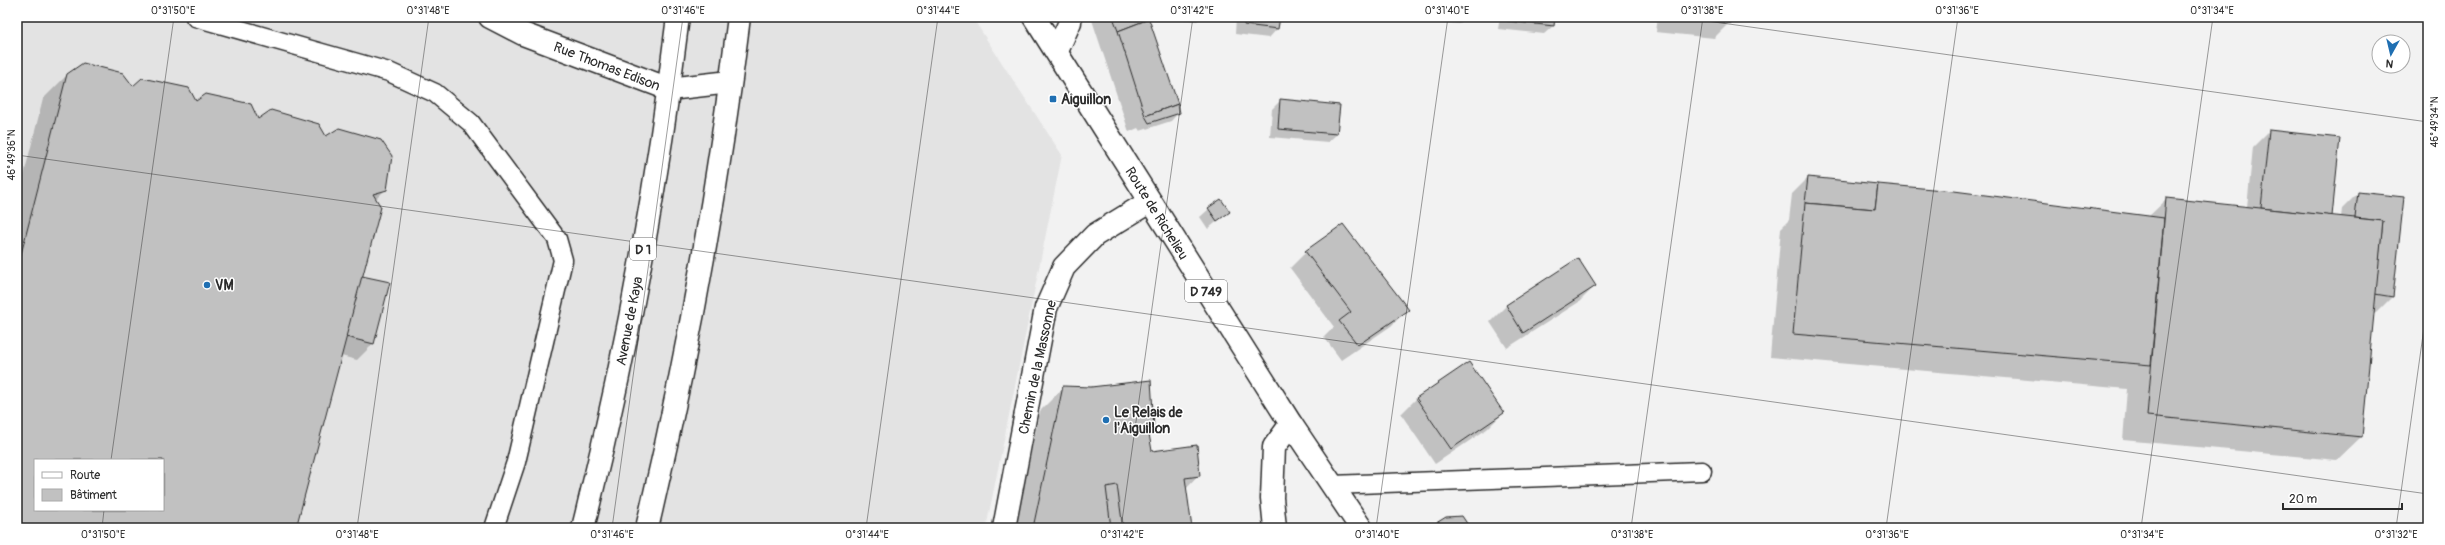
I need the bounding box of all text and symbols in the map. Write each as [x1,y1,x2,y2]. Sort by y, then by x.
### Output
text: 0°31'50"E [151,5,195,17]
text: 0°31'48"E [407,5,449,17]
text: 0°31'46"E [661,5,705,17]
text: 0°31'44"E [916,5,960,17]
text: 0°31'42"E [1170,5,1214,17]
text: 0°31'40"E [1425,5,1469,17]
text: 0°31'38"E [1681,5,1723,17]
text: 0°31'36"E [1935,5,1979,17]
text: 0°31'34"E [2190,5,2234,17]
north arrow [2371,34,2411,74]
street label: Rue Thomas Edison [551,38,663,95]
text: N [2385,56,2394,70]
place label: Aiguillon [1061,91,1111,108]
marker: Aiguillon [1048,94,1058,104]
text: 46°49'34"N [2429,96,2441,148]
text: 46°49'36"N [6,129,18,181]
street label: Route de Richelieu [1121,164,1192,263]
road number: D 1 [630,238,656,260]
street label: Avenue de Kaya [613,275,646,367]
place label: VM [215,277,233,294]
marker: VM [202,280,212,290]
road number: D 749 [1185,280,1227,302]
street label: Chemin de la Massonne [1015,298,1060,436]
place label: Le Relais de l'Aiguillon [1114,404,1183,437]
marker: Le Relais de l'Aiguillon [1101,415,1111,425]
legend [34,459,164,511]
text: Route [70,468,100,483]
scale bar [2283,485,2402,511]
text: Bâtiment [70,488,117,503]
text: 20 m [2289,492,2318,507]
text: 0°31'50"E [81,529,125,541]
text: 0°31'48"E [336,529,378,541]
text: 0°31'46"E [590,529,634,541]
text: 0°31'44"E [845,529,889,541]
text: 0°31'42"E [1100,529,1144,541]
text: 0°31'40"E [1355,529,1399,541]
text: 0°31'38"E [1611,529,1653,541]
text: 0°31'36"E [1865,529,1909,541]
text: 0°31'34"E [2120,529,2164,541]
text: 0°31'32"E [2374,529,2418,541]

